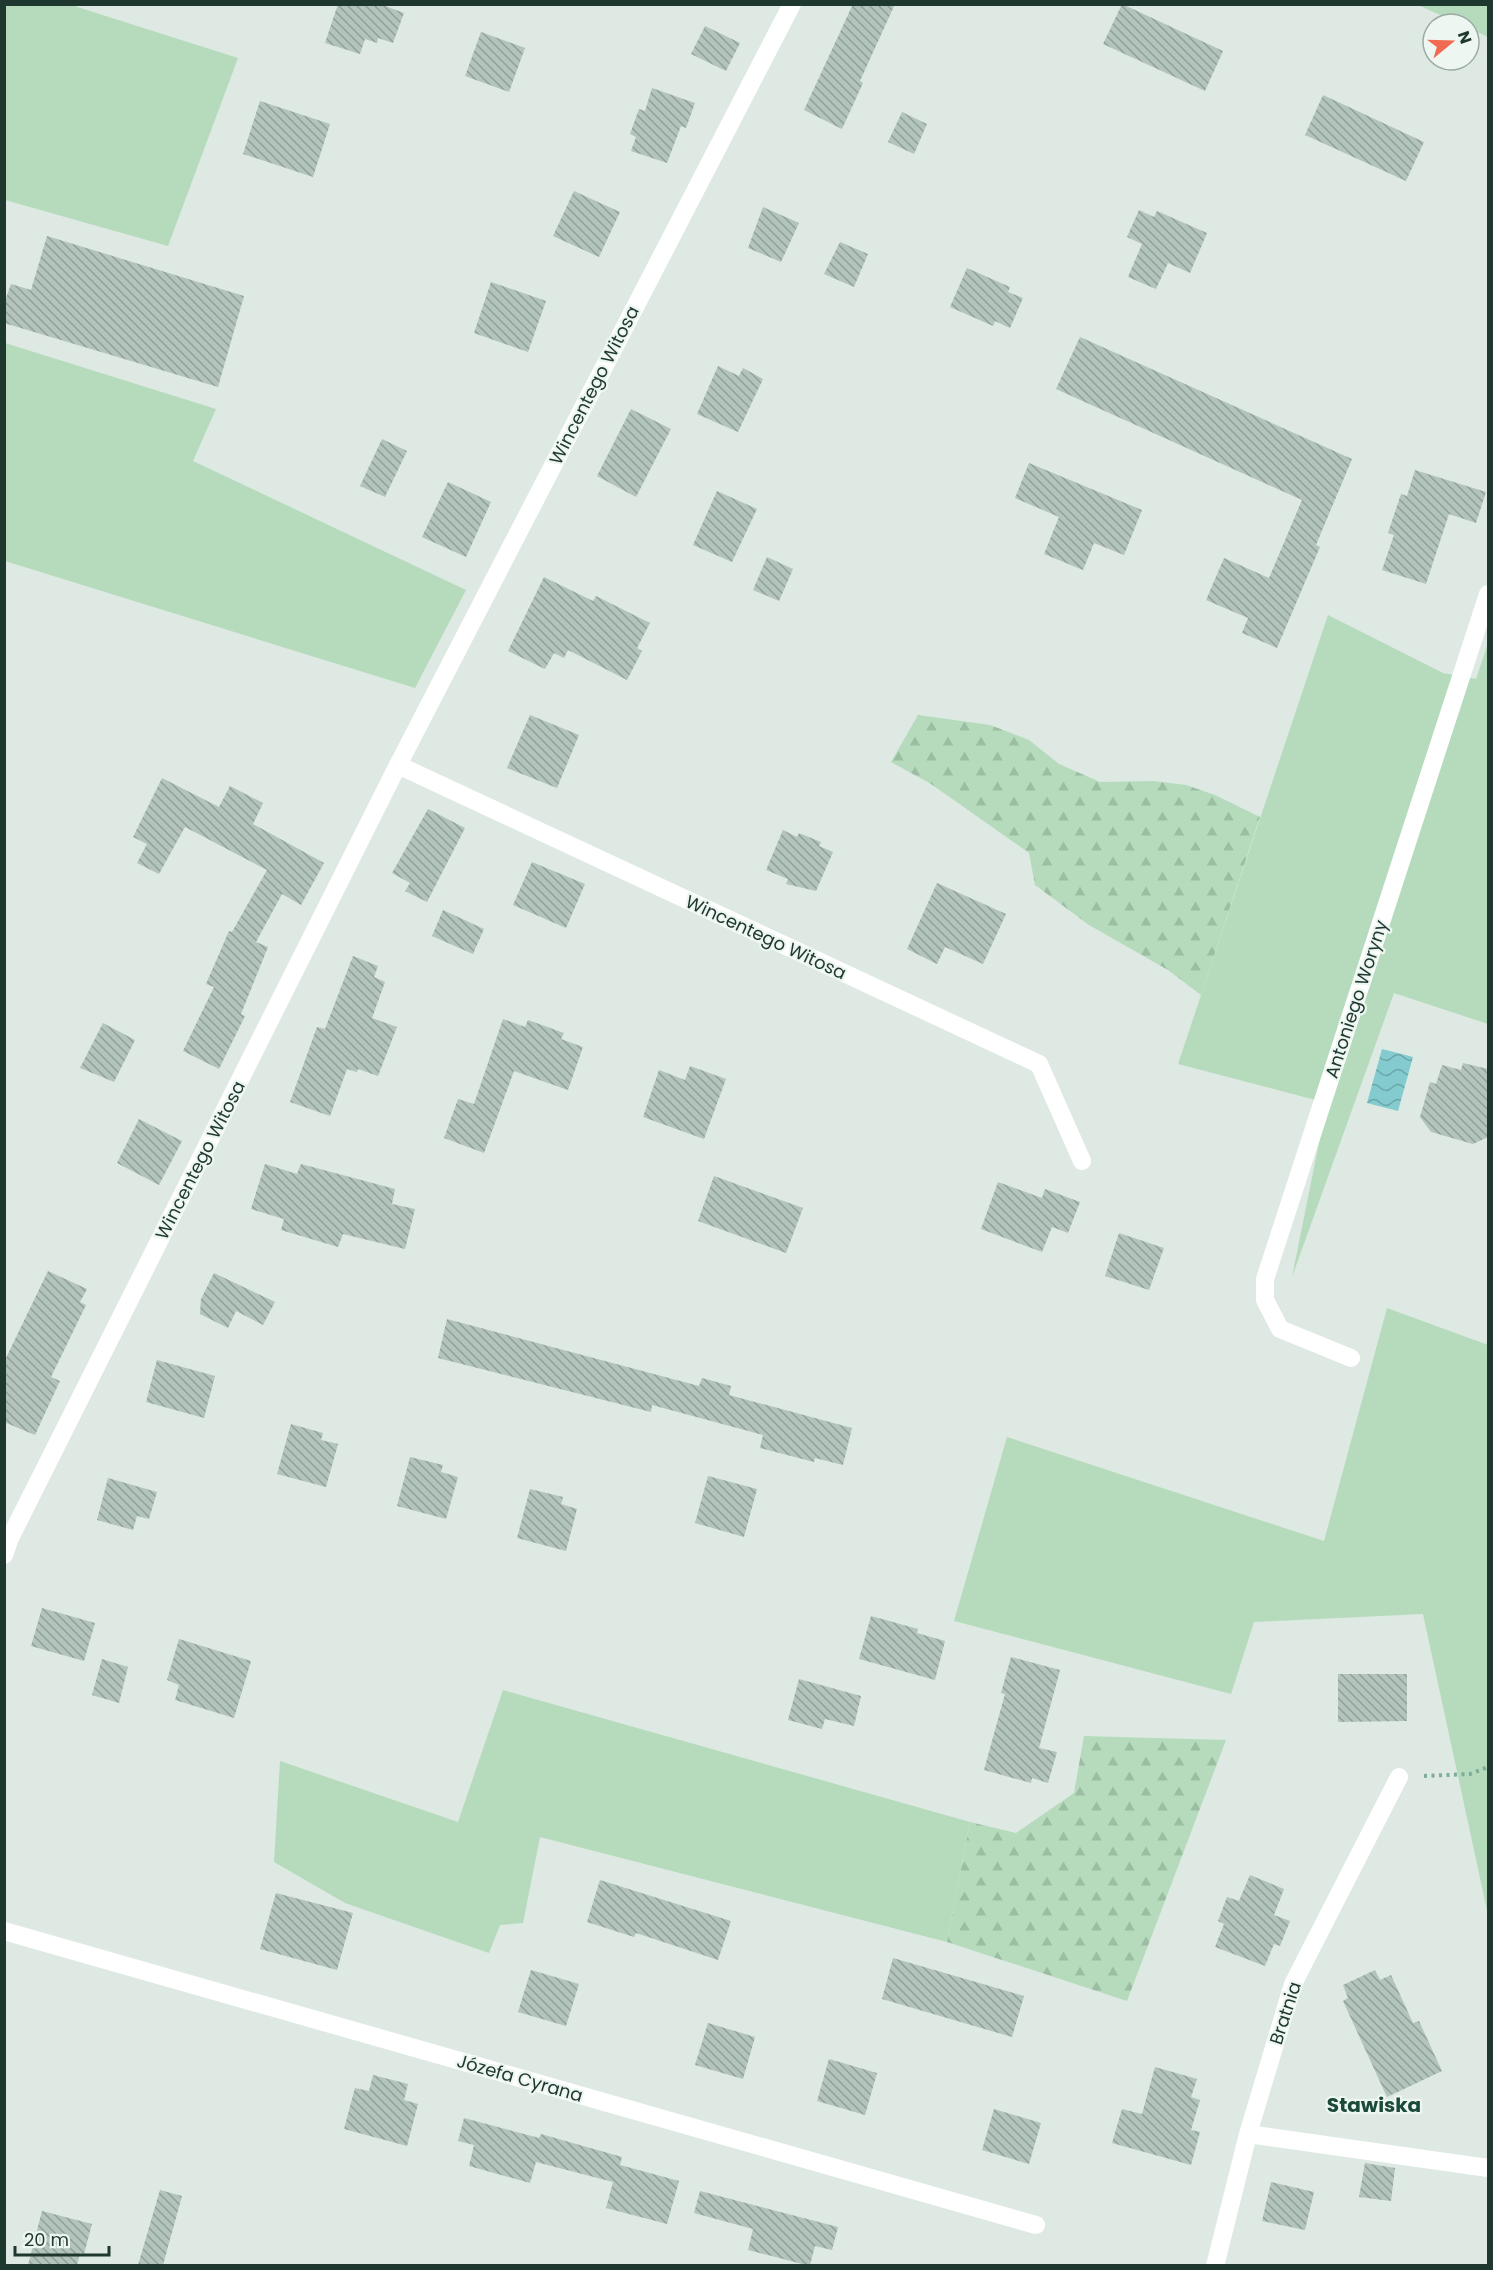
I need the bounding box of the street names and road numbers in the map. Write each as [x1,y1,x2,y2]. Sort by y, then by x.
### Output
street label: Wincentego Witosa [543,301,645,469]
street label: Wincentego Witosa [681,889,851,985]
street label: Antoniego Woryny [1319,917,1393,1081]
street label: Wincentego Witosa [149,1076,251,1244]
street label: Bratnia [1263,1978,1307,2048]
street label: Józefa Cyrana [454,2048,586,2108]

